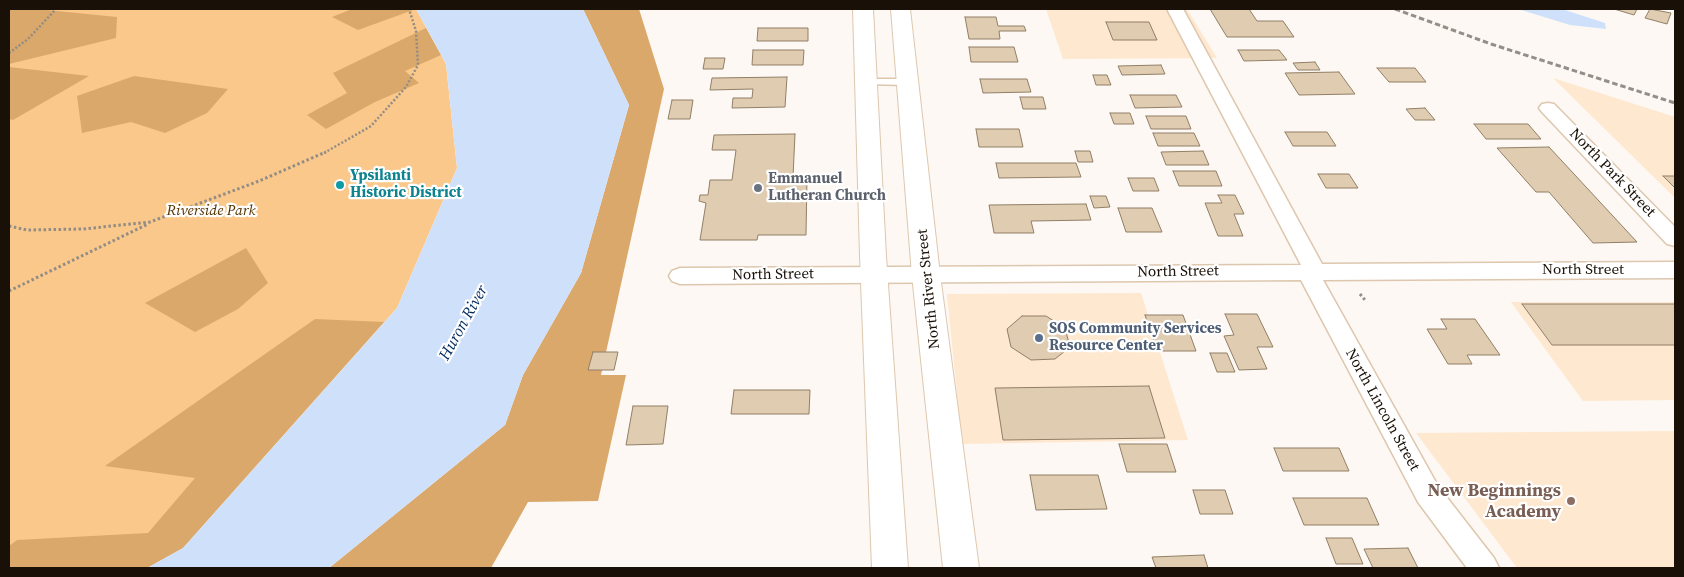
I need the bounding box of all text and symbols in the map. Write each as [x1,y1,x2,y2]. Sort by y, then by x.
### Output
street label: North Park Street [1565,125,1659,221]
place label: Ypsilanti Historic District [350,167,462,202]
place label: Emmanuel Lutheran Church [768,170,886,205]
marker: Ypsilanti Historic District [334,179,346,191]
marker: Emmanuel Lutheran Church [752,182,764,194]
park label: Riverside Park [166,202,256,220]
street label: North River Street [914,228,944,350]
street label: North Street [1542,261,1624,279]
street label: North Street [1137,262,1219,282]
street label: North Street [732,265,814,285]
water label: Huron River [436,282,492,364]
place label: SOS Community Services Resource Center [1049,320,1222,355]
marker: SOS Community Services Resource Center [1033,332,1045,344]
street label: North Lincoln Street [1341,346,1423,474]
place label: New Beginnings Academy [1428,480,1561,522]
marker: New Beginnings Academy [1565,495,1577,507]

